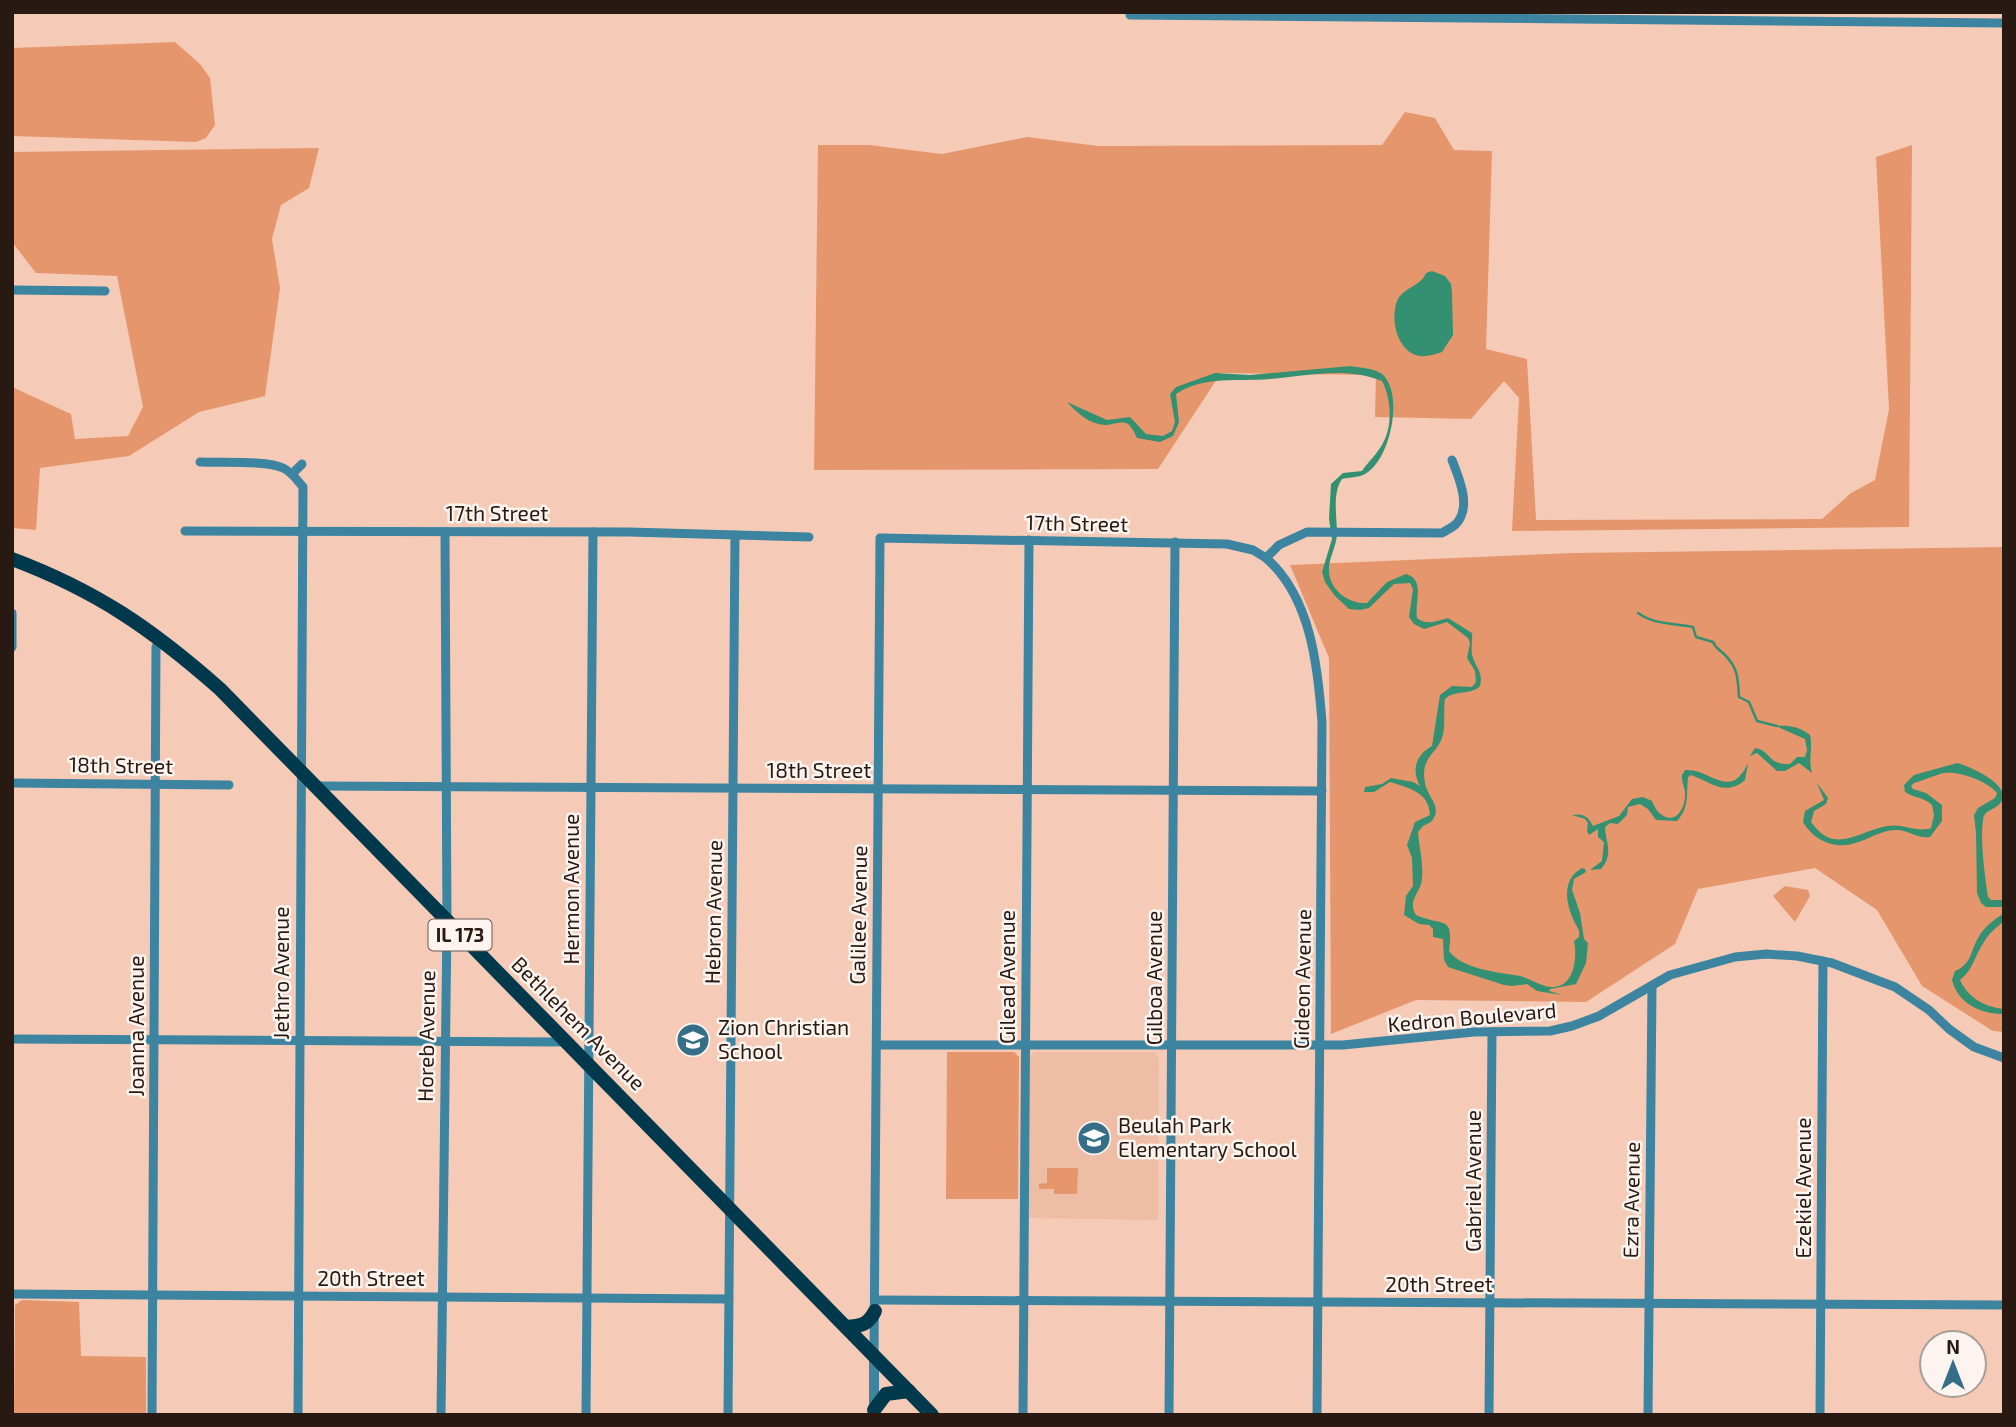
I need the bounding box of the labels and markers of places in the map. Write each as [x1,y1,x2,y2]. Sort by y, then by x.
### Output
place label: Zion Christian School [718,1014,849,1063]
school or university icon: Zion Christian School [674,1021,712,1059]
place label: Beulah Park Elementary School [1118,1112,1298,1161]
school or university icon: Beulah Park Elementary School [1075,1119,1113,1157]

